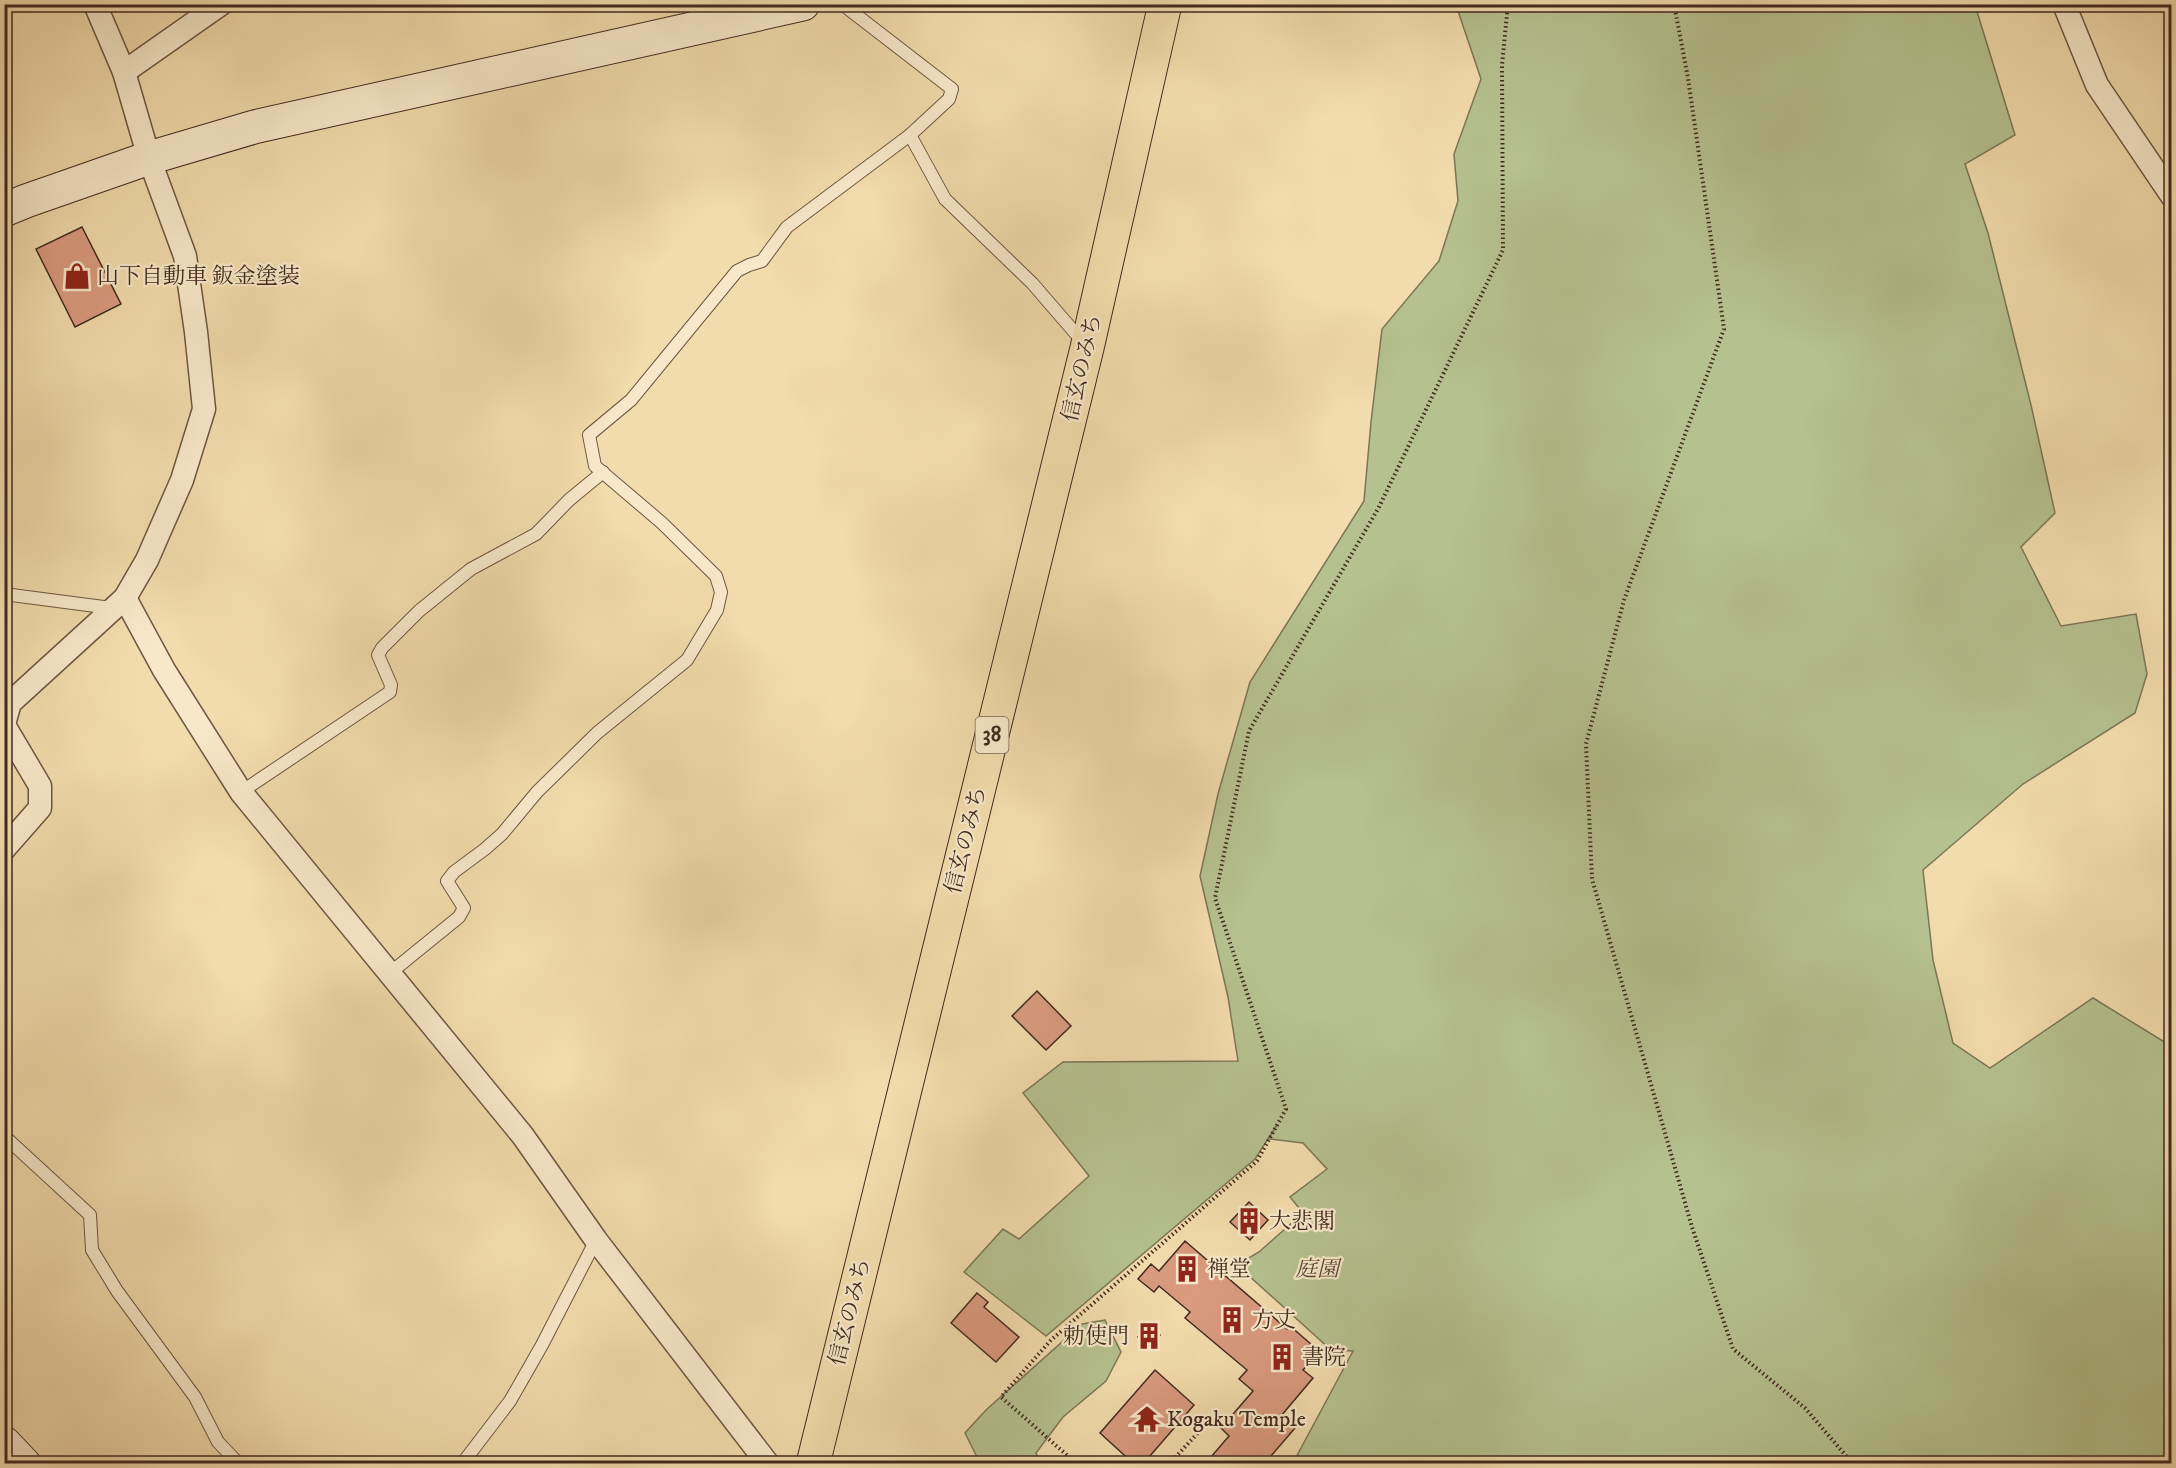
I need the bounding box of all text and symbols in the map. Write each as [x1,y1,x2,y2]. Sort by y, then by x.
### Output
shop icon: 山下自動車 鈑金塗装 [62,261,92,291]
place label: 山下自動車 鈑金塗装 [97,263,300,290]
street label: 信玄のみち [1056,311,1108,425]
road number: 38 [976,717,1008,753]
street label: 信玄のみち [940,783,992,897]
building icon: 大悲閣 [1234,1206,1264,1236]
place label: 大悲閣 [1269,1208,1335,1235]
building icon: 禅堂 [1172,1254,1202,1284]
street label: 信玄のみち [824,1255,876,1369]
place label: 禅堂 [1207,1256,1251,1283]
park label: 庭園 [1295,1256,1342,1283]
building icon: 方丈 [1217,1305,1247,1335]
place label: 方丈 [1252,1307,1296,1334]
building icon: 勅使門 [1134,1321,1164,1351]
place label: 勅使門 [1063,1323,1129,1350]
building icon: 書院 [1267,1342,1297,1372]
place label: 書院 [1302,1344,1346,1371]
temple icon: Kogaku Temple [1132,1404,1162,1434]
place label: Kogaku Temple [1167,1406,1306,1433]

